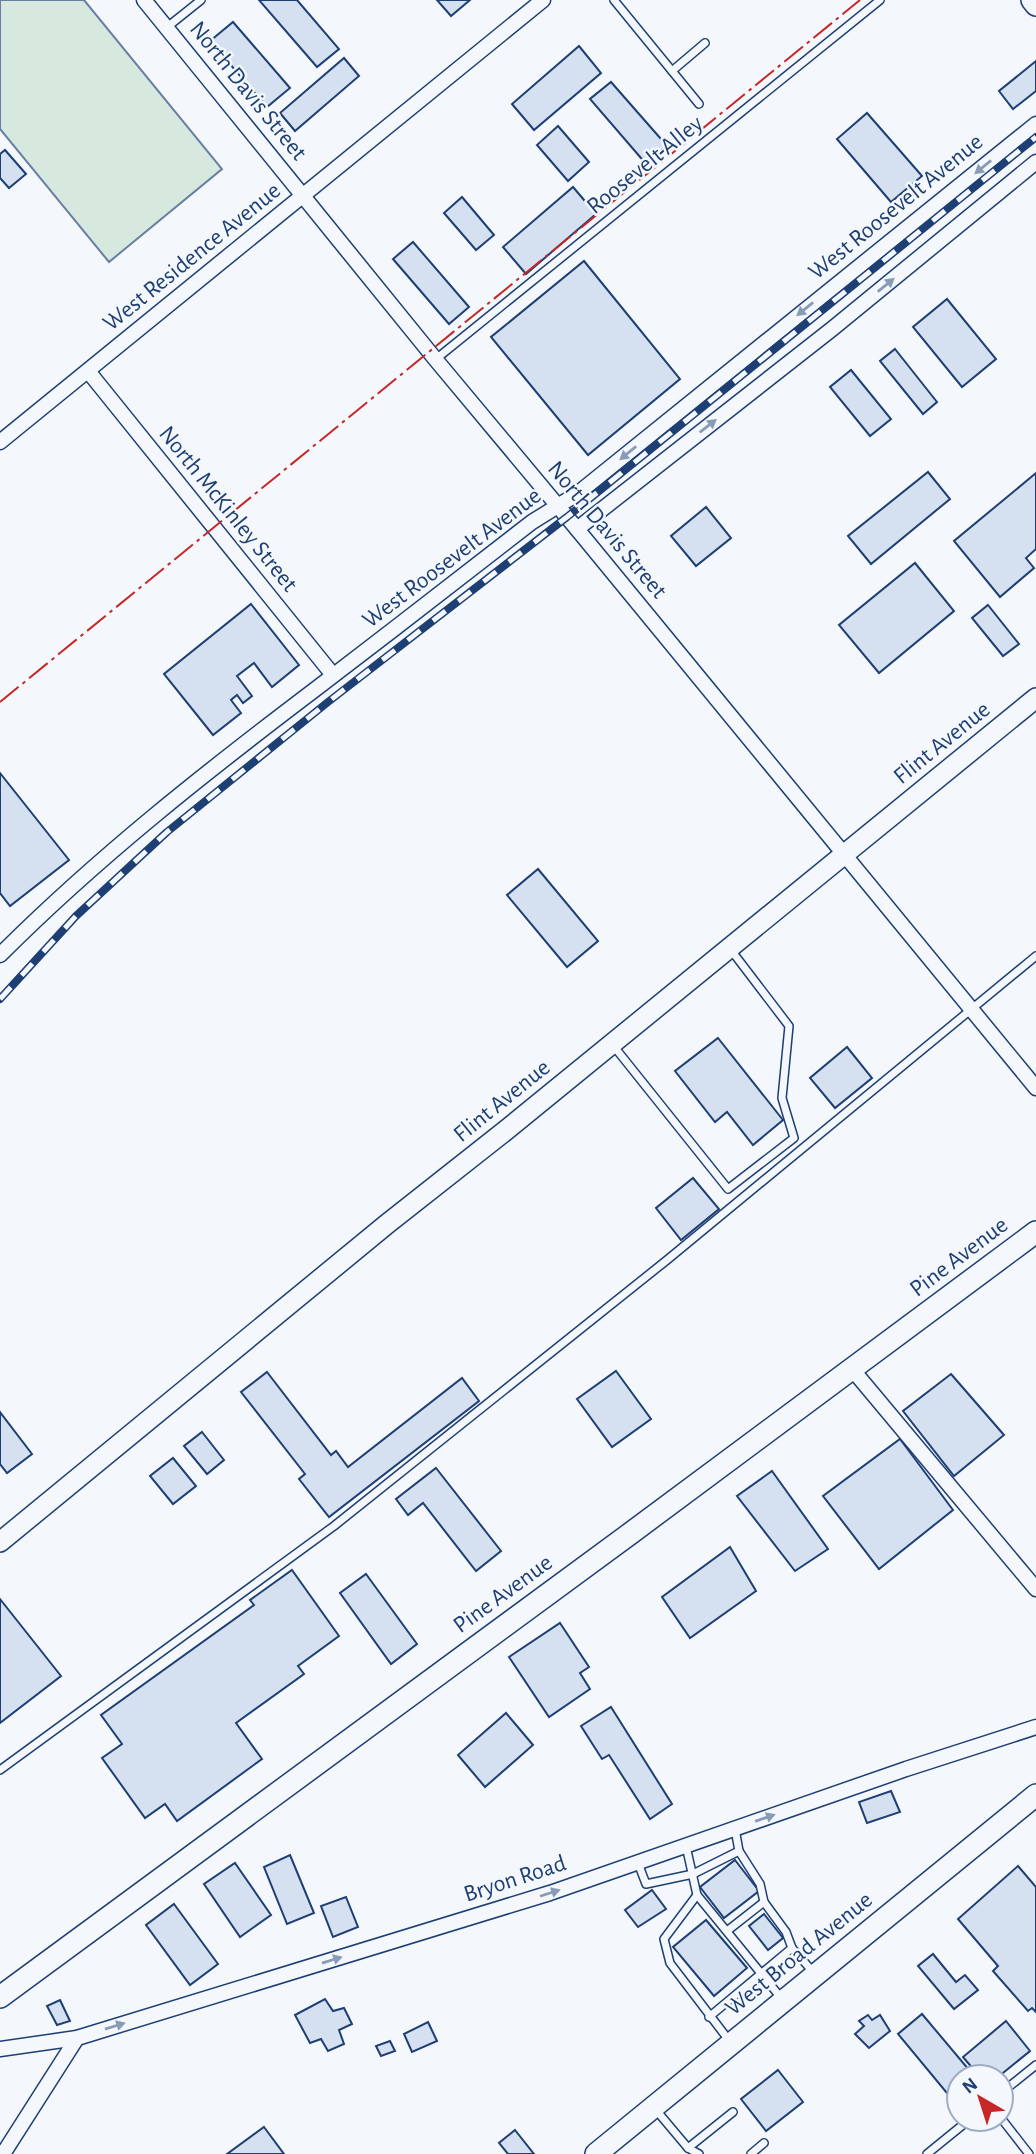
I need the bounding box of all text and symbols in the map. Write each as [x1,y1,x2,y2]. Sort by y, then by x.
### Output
street label: North Davis Street [185,17,311,165]
street label: Roosevelt Alley [582,111,708,219]
street label: West Roosevelt Avenue [804,130,988,284]
one-way arrow [974,159,991,174]
street label: West Residence Avenue [99,178,285,336]
one-way arrow [877,277,895,292]
one-way arrow [797,302,815,317]
one-way arrow [699,419,717,434]
street label: North McKinley Street [154,422,302,597]
one-way arrow [620,445,638,460]
street label: North Davis Street [543,457,671,603]
street label: West Roosevelt Avenue [358,483,546,633]
street label: Flint Avenue [889,697,995,789]
street label: Flint Avenue [449,1055,555,1147]
street label: Pine Avenue [906,1213,1012,1301]
street label: Pine Avenue [449,1550,557,1638]
one-way arrow [754,1812,775,1823]
street label: Bryon Road [461,1851,569,1907]
one-way arrow [539,1887,560,1898]
street label: West Broad Avenue [721,1888,877,2020]
one-way arrow [322,1954,343,1964]
one-way arrow [104,2020,125,2031]
north arrow [945,2063,1015,2133]
text: N [959,2074,981,2097]

